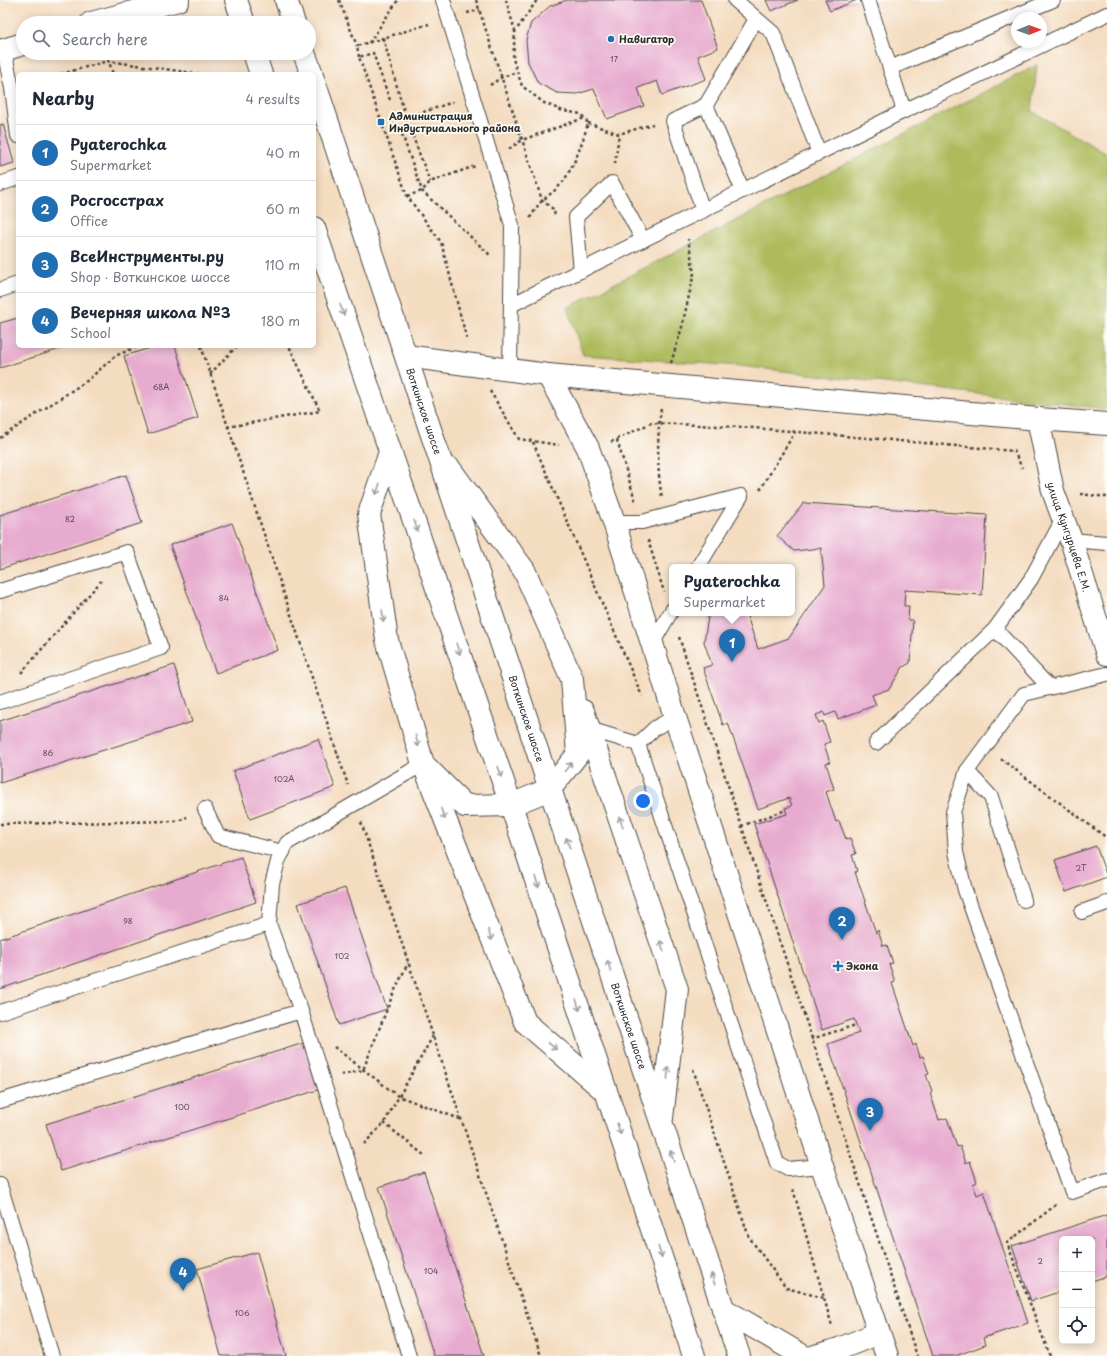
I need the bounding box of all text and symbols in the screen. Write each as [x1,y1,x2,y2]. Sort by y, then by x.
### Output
north arrow [1011,12,1047,48]
search box [16,16,316,60]
icon: search [30,27,52,49]
text: Search here [62,27,148,50]
place label: Навигатор [619,31,674,46]
marker: Навигатор [606,34,616,44]
house number: 17 [610,53,619,65]
text: Nearby [32,85,94,111]
text: 4 results [246,89,300,108]
place label: Администрация Индустриального района [389,108,521,136]
marker: Администрация Индустриального района [376,117,386,127]
text: Pyaterochka [70,132,167,155]
text: 1 [42,143,48,162]
text: 40 m [266,143,300,162]
text: Supermarket [70,155,152,174]
text: Росгосстрах [70,188,164,211]
text: 2 [40,199,50,218]
text: 60 m [266,199,300,218]
text: Office [70,211,108,230]
text: ВсеИнструменты.ру [70,244,224,267]
text: 3 [41,255,49,274]
text: 110 m [265,255,300,274]
text: Shop · Воткинское шоссе [70,267,230,286]
text: Вечерняя школа №3 [70,300,231,323]
one-way arrow [339,304,346,317]
text: 4 [41,311,49,330]
text: 180 m [261,311,300,330]
text: School [70,323,111,342]
street label: Воткинское шоссе [403,366,446,456]
house number: 68А [153,381,169,393]
street label: улица Кунгурцева Е.М. [1044,480,1095,593]
one-way arrow [373,482,381,494]
house number: 82 [65,513,75,525]
one-way arrow [413,519,420,532]
popup [669,564,795,616]
text: Pyaterochka [684,569,780,592]
house number: 84 [219,592,229,604]
text: Supermarket [684,592,765,611]
one-way arrow [379,609,387,622]
pin: 1 [719,629,745,662]
one-way arrow [455,642,462,655]
street label: Воткинское шоссе [506,673,548,764]
one-way arrow [414,735,421,748]
house number: 86 [43,747,54,759]
one-way arrow [564,761,572,772]
one-way arrow [497,765,504,778]
house number: 102А [274,773,295,785]
your location [633,791,653,811]
one-way arrow [439,807,447,819]
one-way arrow [616,817,624,829]
one-way arrow [564,836,571,849]
house number: 2Т [1076,862,1087,874]
one-way arrow [534,875,541,888]
pin: 2 [829,907,855,940]
house number: 98 [123,915,133,927]
one-way arrow [487,928,495,940]
one-way arrow [658,939,665,952]
house number: 102 [335,950,350,962]
place label: Экона [846,958,879,973]
one-way arrow [605,960,612,973]
marker: Экона [833,961,843,971]
street label: Воткинское шоссе [608,980,651,1071]
one-way arrow [575,999,582,1012]
one-way arrow [547,1041,557,1050]
one-way arrow [664,1067,671,1080]
pin: 3 [857,1098,883,1131]
house number: 100 [174,1101,190,1113]
one-way arrow [615,1122,623,1134]
one-way arrow [668,1149,675,1162]
map controls [1059,1236,1095,1344]
button: + [1059,1236,1095,1272]
one-way arrow [656,1246,664,1258]
house number: 2 [1037,1255,1043,1267]
pin: 4 [170,1258,196,1291]
house number: 104 [424,1265,438,1277]
button: − [1059,1272,1095,1308]
one-way arrow [709,1273,716,1286]
house number: 106 [234,1307,250,1319]
button: locate [1059,1308,1095,1344]

